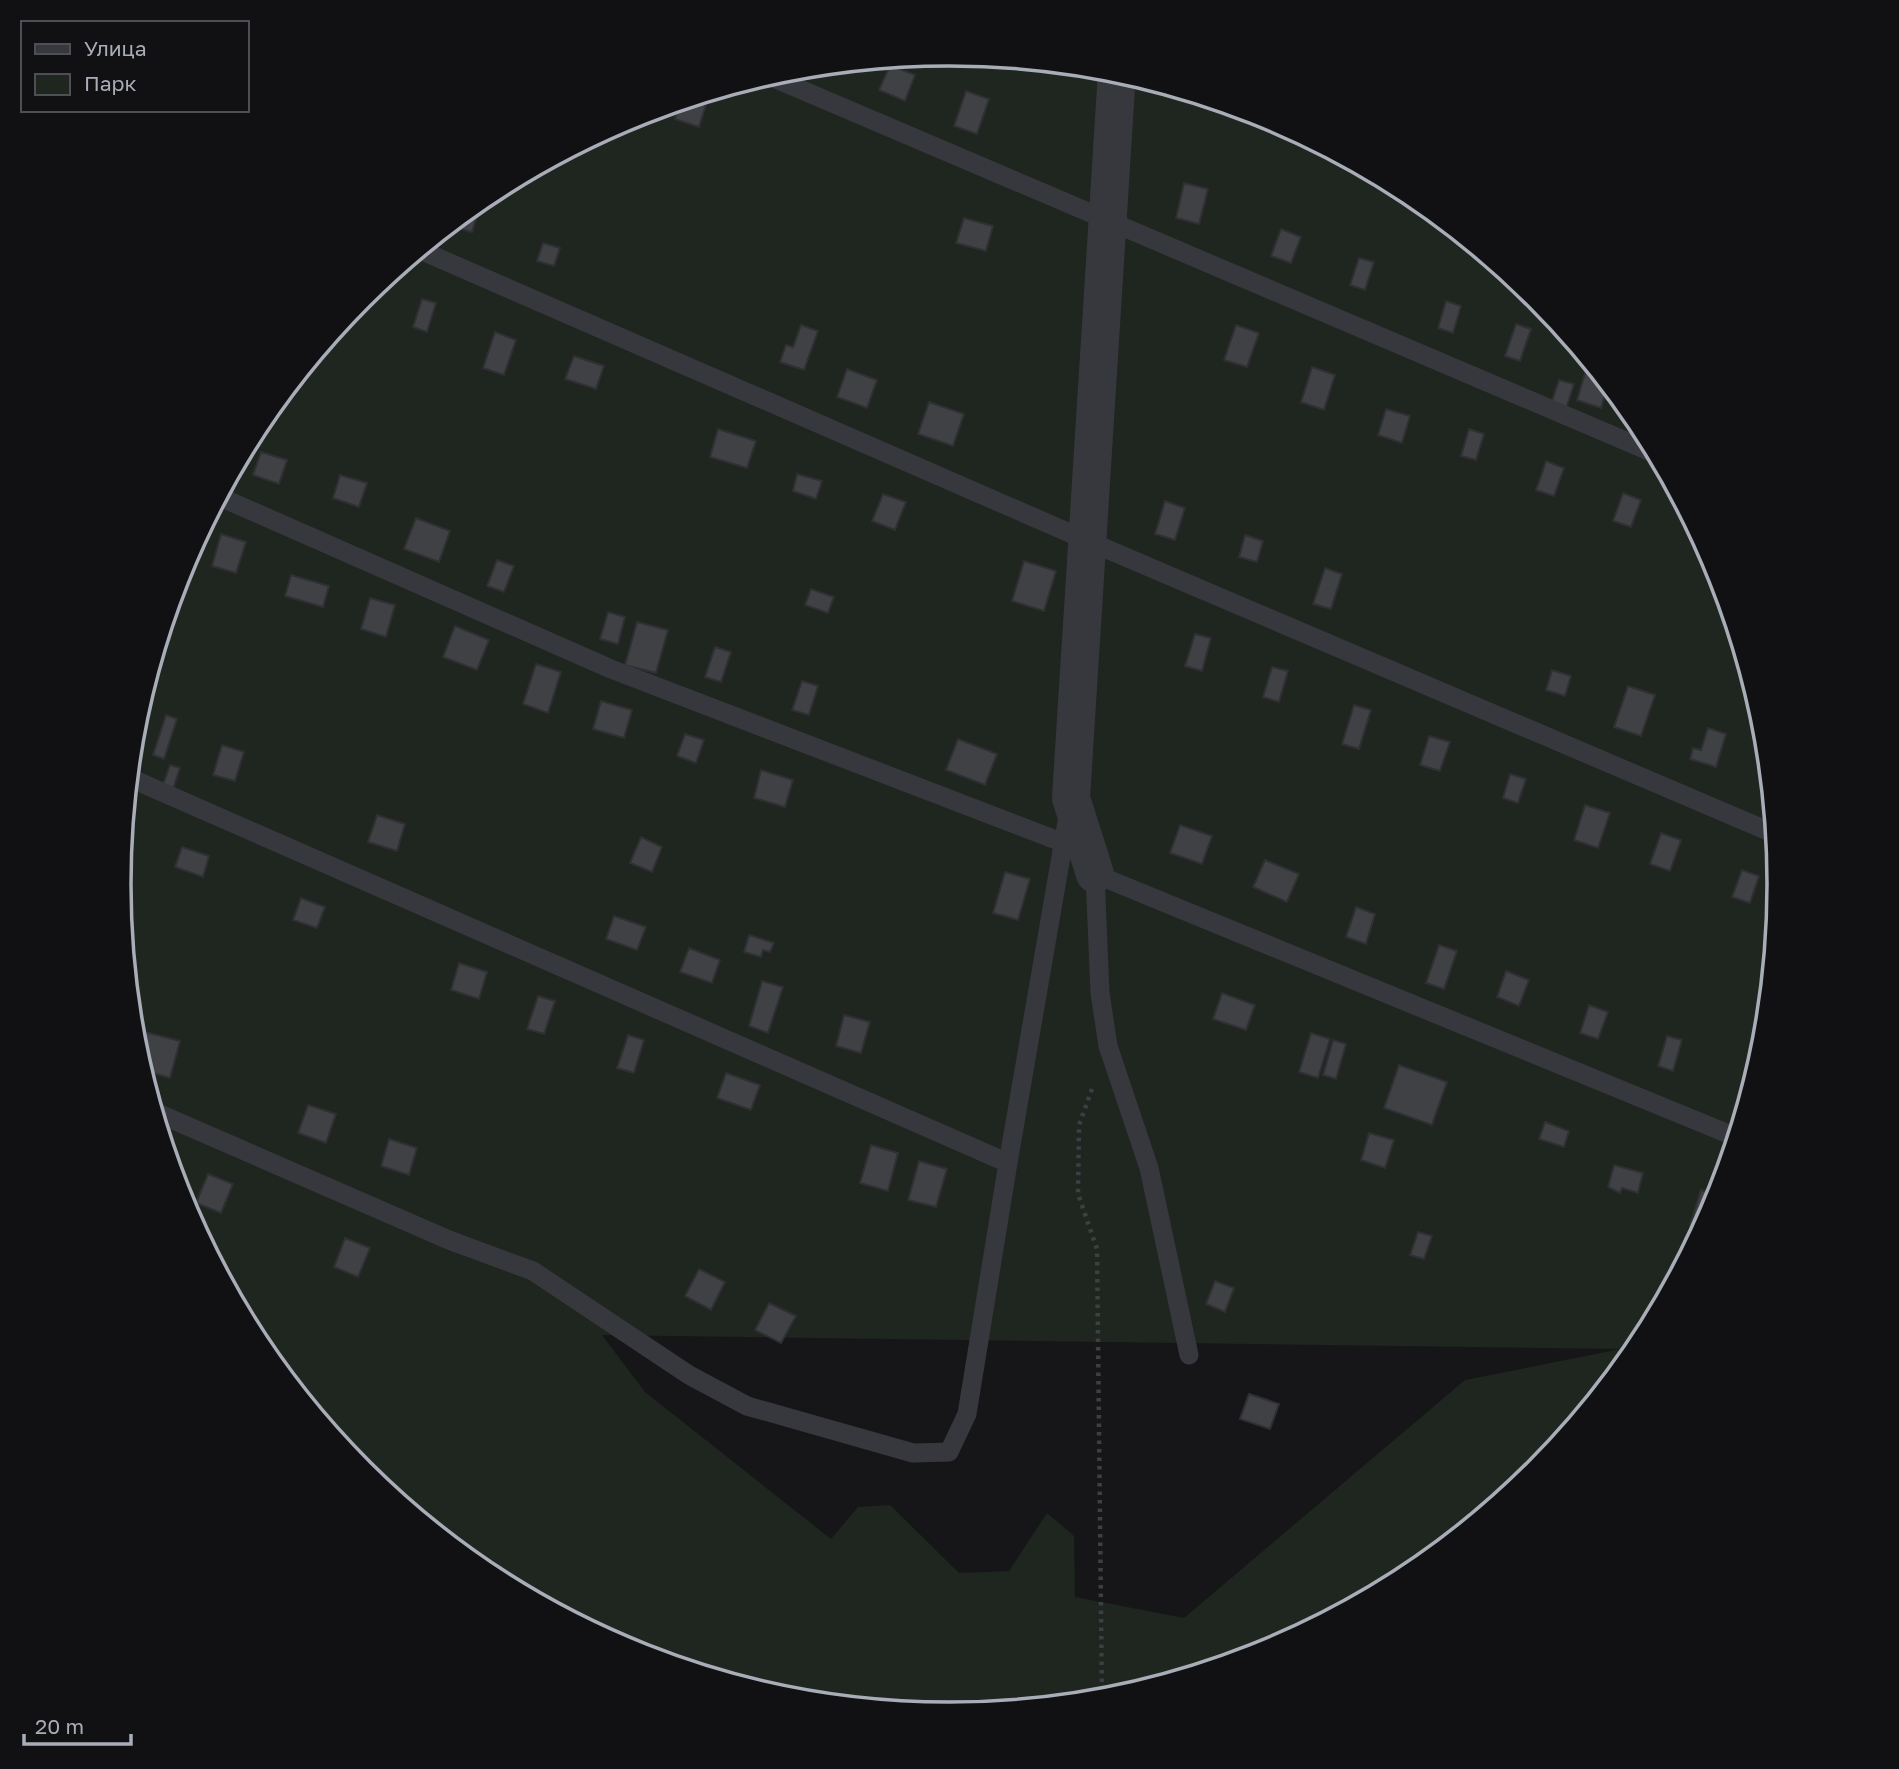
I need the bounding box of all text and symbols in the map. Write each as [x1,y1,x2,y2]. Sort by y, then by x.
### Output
legend [21,21,248,112]
text: Улица [84,35,147,61]
text: Парк [84,70,137,96]
scale bar [24,1702,131,1746]
text: 20 m [35,1713,84,1739]

